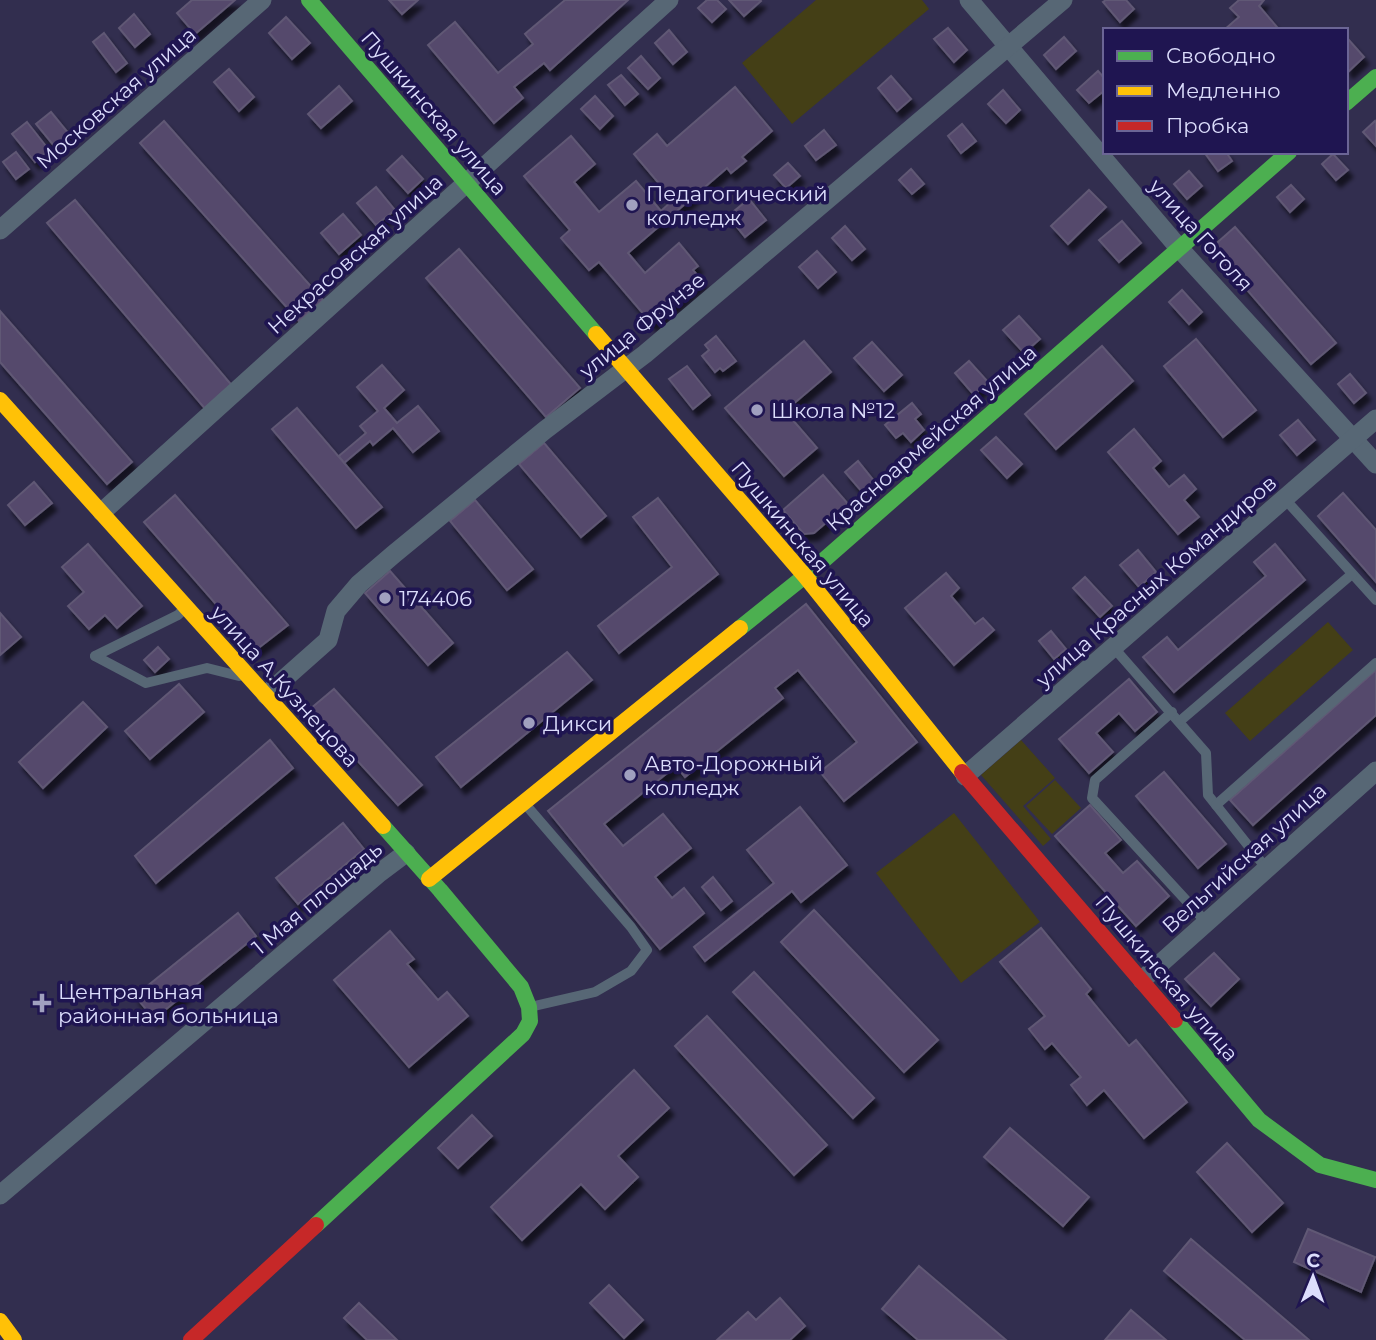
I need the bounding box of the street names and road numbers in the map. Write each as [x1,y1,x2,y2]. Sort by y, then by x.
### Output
street label: Московская улица [31,22,201,174]
street label: Пушкинская улица [356,26,512,200]
street label: Некрасовская улица [262,169,448,339]
street label: улица Гоголя [1143,173,1258,296]
street label: улица Фрунзе [573,267,710,384]
street label: Красноармейская улица [821,340,1041,536]
street label: Пушкинская улица [726,456,880,632]
street label: улица Красных Командиров [1030,470,1281,693]
street label: улица А.Кузнецова [205,599,364,772]
street label: Вельгийская улица [1157,778,1331,938]
street label: 1 Мая площадь [247,836,387,960]
street label: Пушкинская улица [1090,890,1244,1066]

